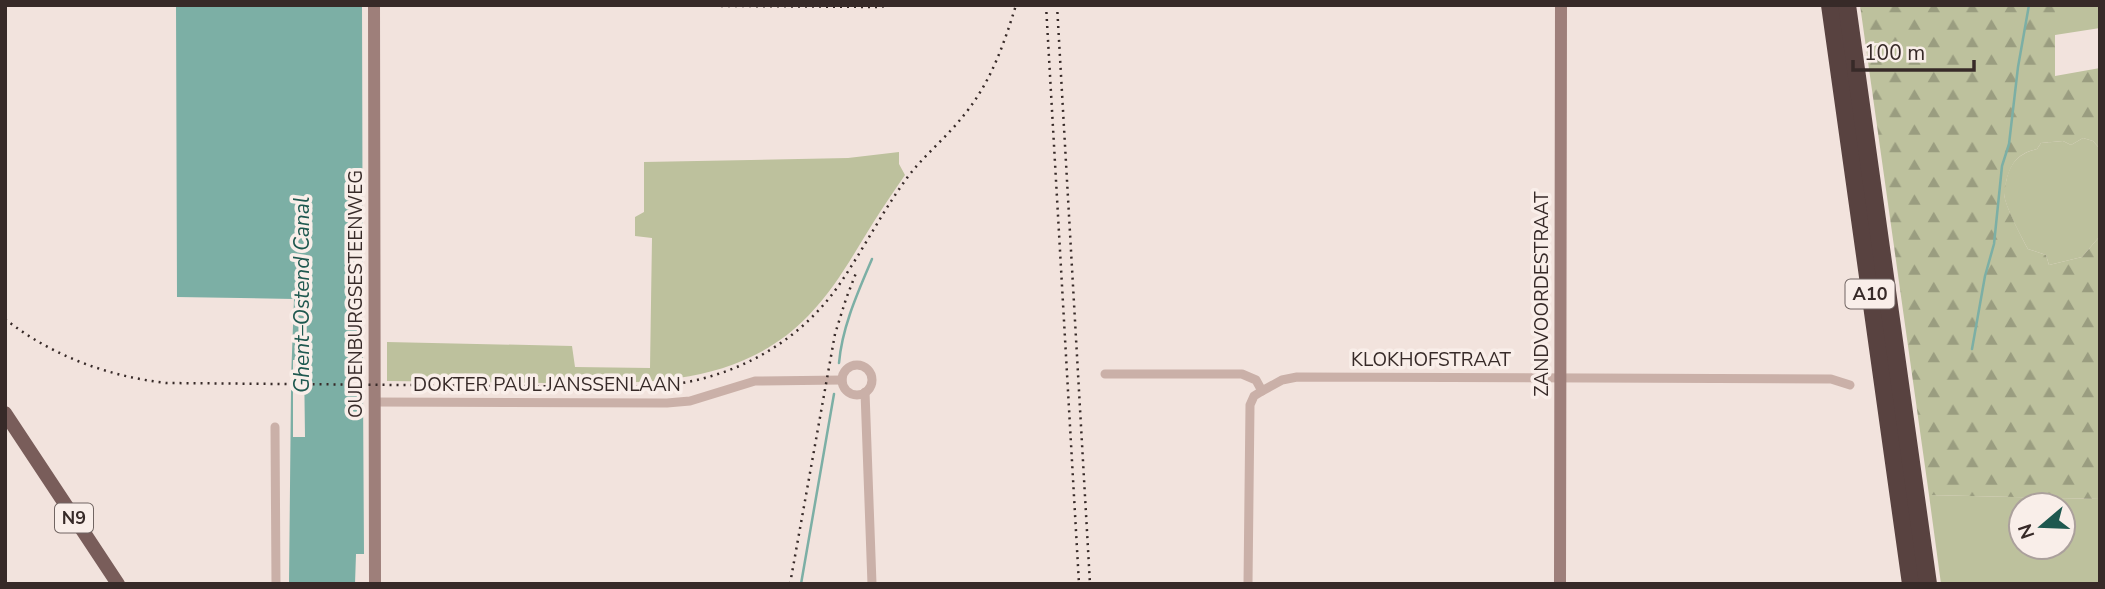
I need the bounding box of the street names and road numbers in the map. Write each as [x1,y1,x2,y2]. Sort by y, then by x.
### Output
street label: OUDENBURGSESTEENWEG [343,170,369,418]
street label: ZANDVOORDESTRAAT [1529,191,1555,397]
road number: A10 [1846,280,1895,308]
street label: KLOKHOFSTRAAT [1351,347,1512,373]
street label: DOKTER PAUL JANSSENLAAN [413,372,681,398]
road number: N9 [55,504,93,532]

